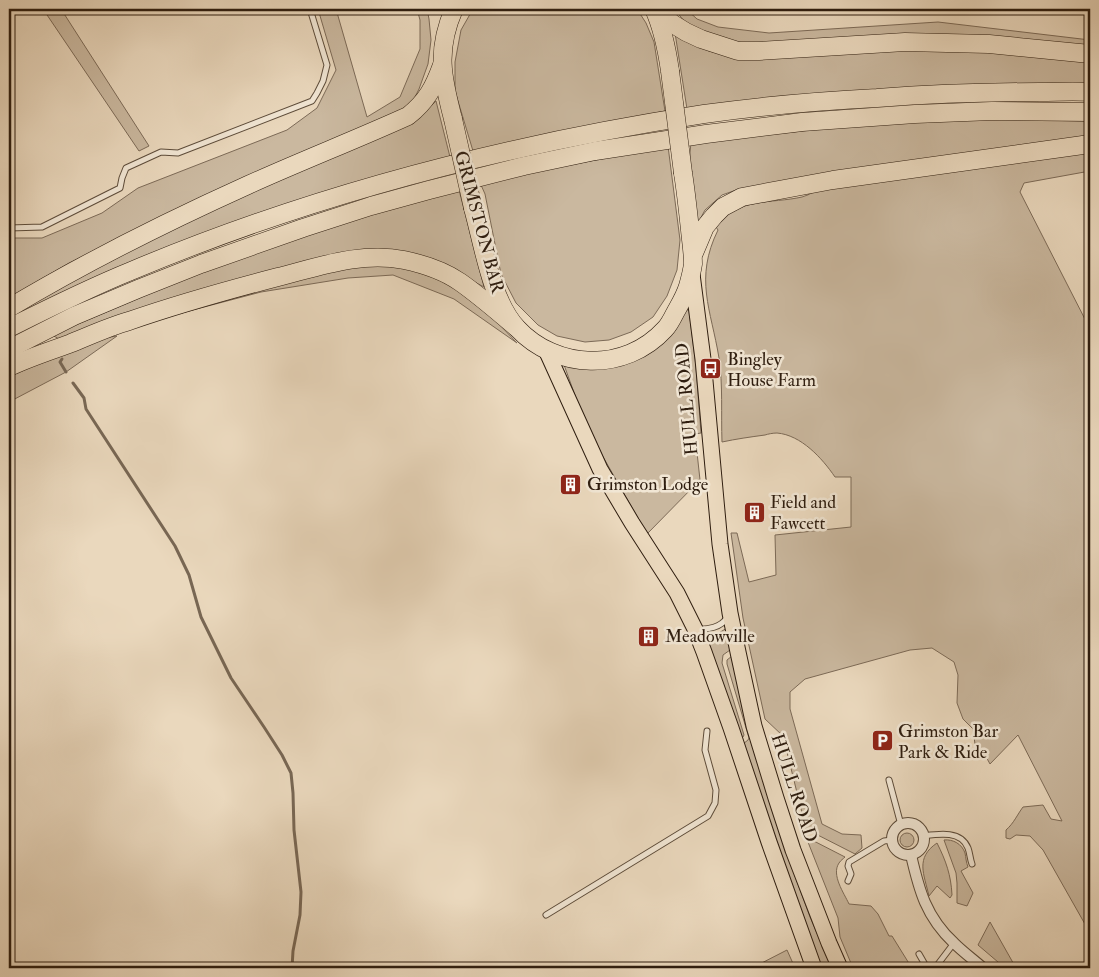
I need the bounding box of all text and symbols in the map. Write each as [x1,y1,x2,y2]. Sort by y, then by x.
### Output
street label: GRIMSTON BAR [449,148,509,297]
street label: HULL ROAD [671,342,703,456]
place label: Bingley House Farm [727,348,816,392]
bus stop icon: Bingley House Farm [699,357,723,381]
building icon: Grimston Lodge [559,472,583,496]
place label: Grimston Lodge [587,473,709,496]
place label: Field and Fawcett [770,491,836,535]
building icon: Field and Fawcett [742,500,766,524]
building icon: Meadowville [637,624,661,648]
place label: Meadowville [665,625,755,648]
place label: Grimston Bar Park & Ride [898,720,998,764]
parking icon: Grimston Bar Park & Ride [870,729,894,753]
street label: HULL ROAD [766,731,822,845]

